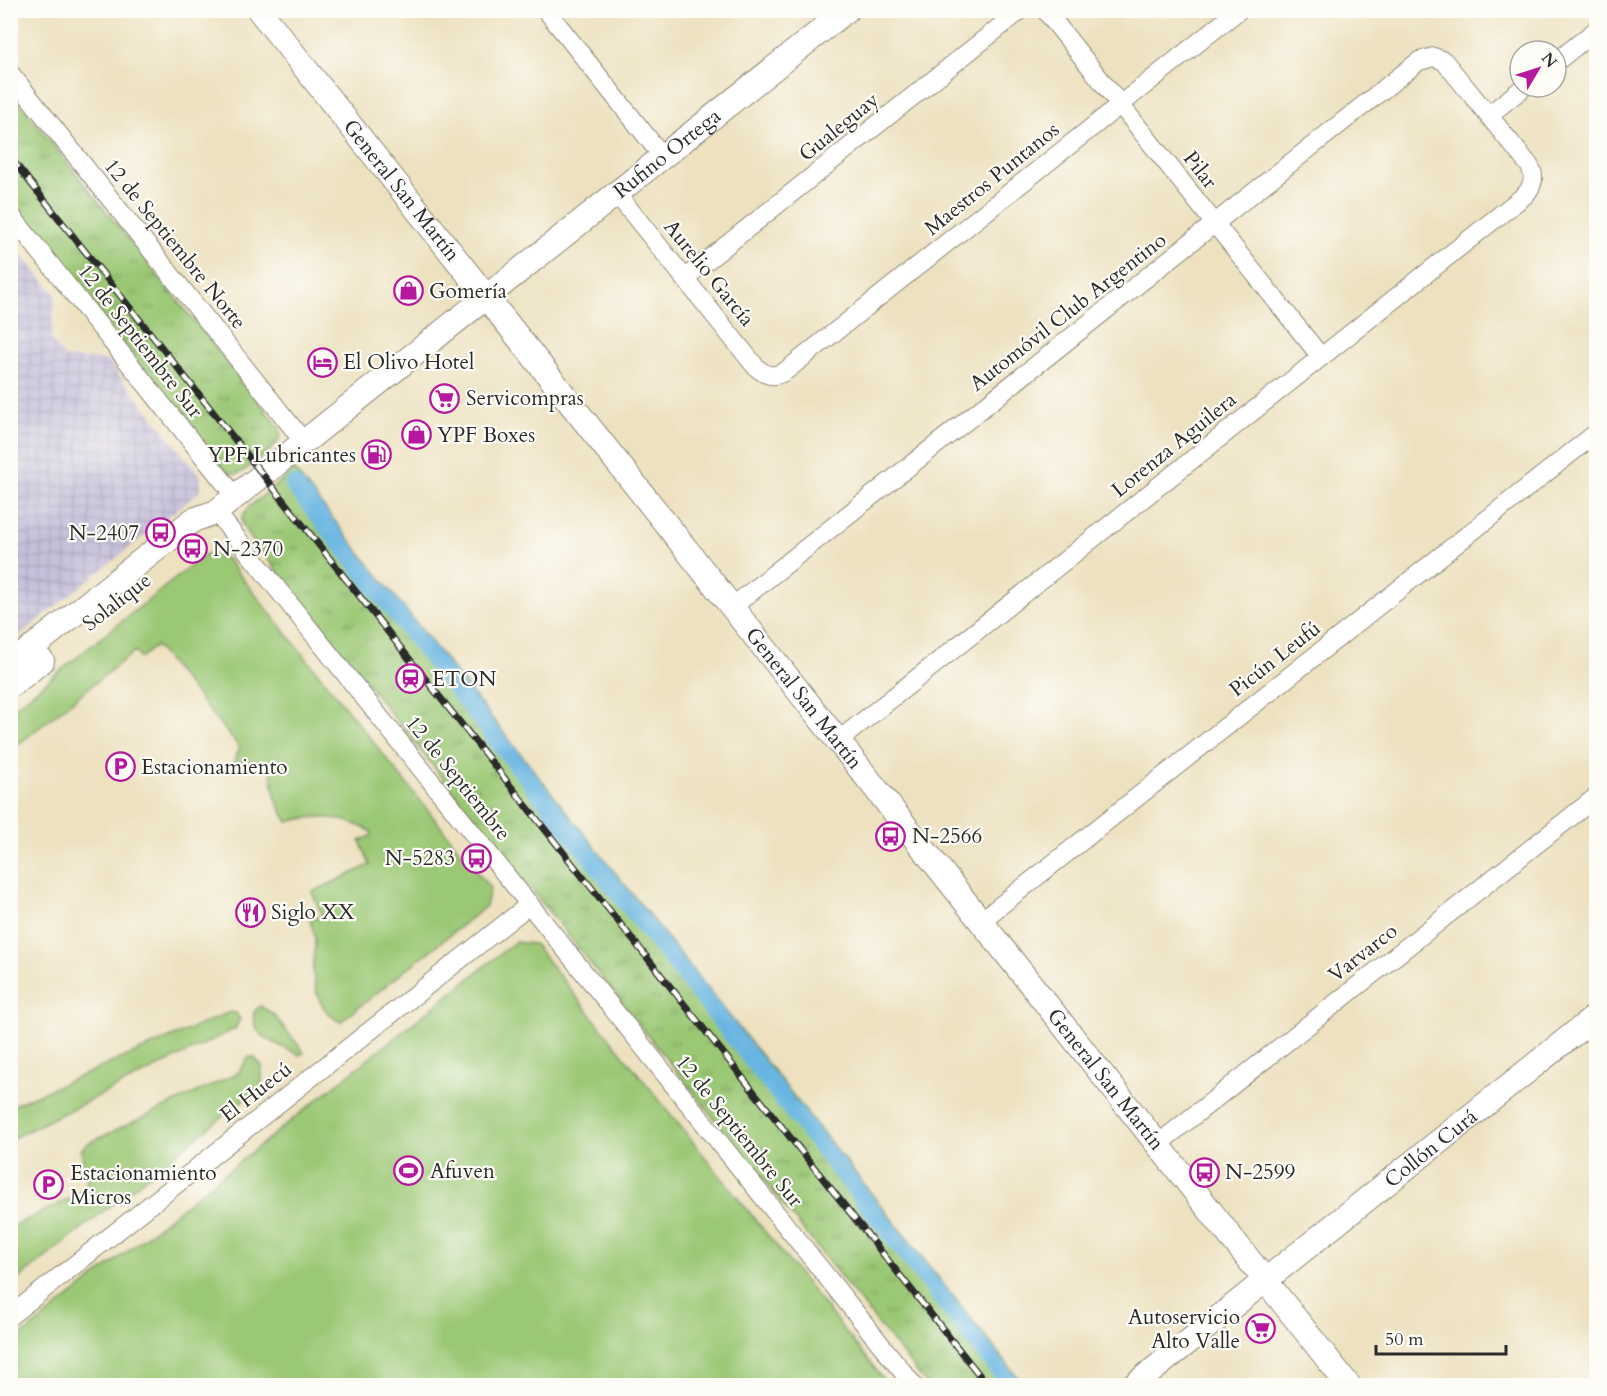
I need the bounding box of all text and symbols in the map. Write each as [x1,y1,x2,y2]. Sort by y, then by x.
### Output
north arrow [1508,39,1568,99]
text: N [1536,48,1562,73]
street label: Gualeguay [793,86,885,168]
street label: Rufino Ortega [607,102,727,205]
street label: General San Martín [337,113,467,267]
street label: Maestros Puntanos [919,116,1065,242]
street label: Pilar [1176,145,1224,195]
street label: 12 de Septiembre Norte [97,153,253,335]
street label: Aurelio García [657,213,761,333]
street label: Automóvil Club Argentino [963,226,1173,398]
street label: 12 de Septiembre Sur [71,258,210,424]
shop icon: Gomería [392,275,424,307]
place label: Gomería [429,277,507,306]
hotel icon: El Olivo Hotel [306,346,338,378]
place label: El Olivo Hotel [343,348,474,377]
supermarket icon: Servicompras [429,382,461,414]
place label: Servicompras [466,384,584,413]
street label: Lorenza Aguilera [1105,386,1243,504]
shop icon: YPF Boxes [400,419,432,451]
place label: YPF Boxes [437,421,535,450]
fuel station icon: YPF Lubricantes [361,439,393,471]
place label: YPF Lubricantes [207,441,356,470]
bus stop icon: N-2407 [144,517,176,549]
place label: N-2407 [69,519,139,548]
bus stop icon: N-2370 [176,533,208,565]
place label: N-2370 [213,535,283,564]
street label: Solalique [77,566,157,638]
street label: Picún Leufú [1223,614,1327,704]
street label: General San Martín [739,621,869,775]
station icon: ETON [395,663,427,695]
place label: ETON [432,665,497,694]
street label: 12 de Septiembre [399,709,517,847]
parking icon: Estacionamiento [104,751,136,783]
place label: Estacionamiento [141,753,288,782]
bus stop icon: N-2566 [875,820,907,852]
place label: N-2566 [912,822,982,851]
bus stop icon: N-5283 [460,842,492,874]
place label: N-5283 [385,844,455,873]
restaurant icon: Siglo XX [234,896,266,928]
place label: Siglo XX [271,898,355,927]
street label: Varvarco [1322,917,1404,989]
street label: General San Martín [1041,1002,1171,1156]
street label: 12 de Septiembre Sur [668,1049,810,1214]
street label: El Huecú [214,1055,298,1129]
street label: Collón Curá [1378,1102,1483,1194]
sports icon: Afuven [393,1155,425,1187]
bus stop icon: N-2599 [1188,1156,1220,1188]
place label: Afuven [430,1157,495,1186]
place label: N-2599 [1225,1158,1296,1187]
place label: Estacionamiento Micros [70,1159,217,1212]
parking icon: Estacionamiento Micros [33,1169,65,1201]
place label: Autoservicio Alto Valle [1128,1303,1240,1356]
supermarket icon: Autoservicio Alto Valle [1245,1313,1277,1345]
scale bar [1376,1318,1506,1356]
text: 50 m [1385,1327,1424,1352]

